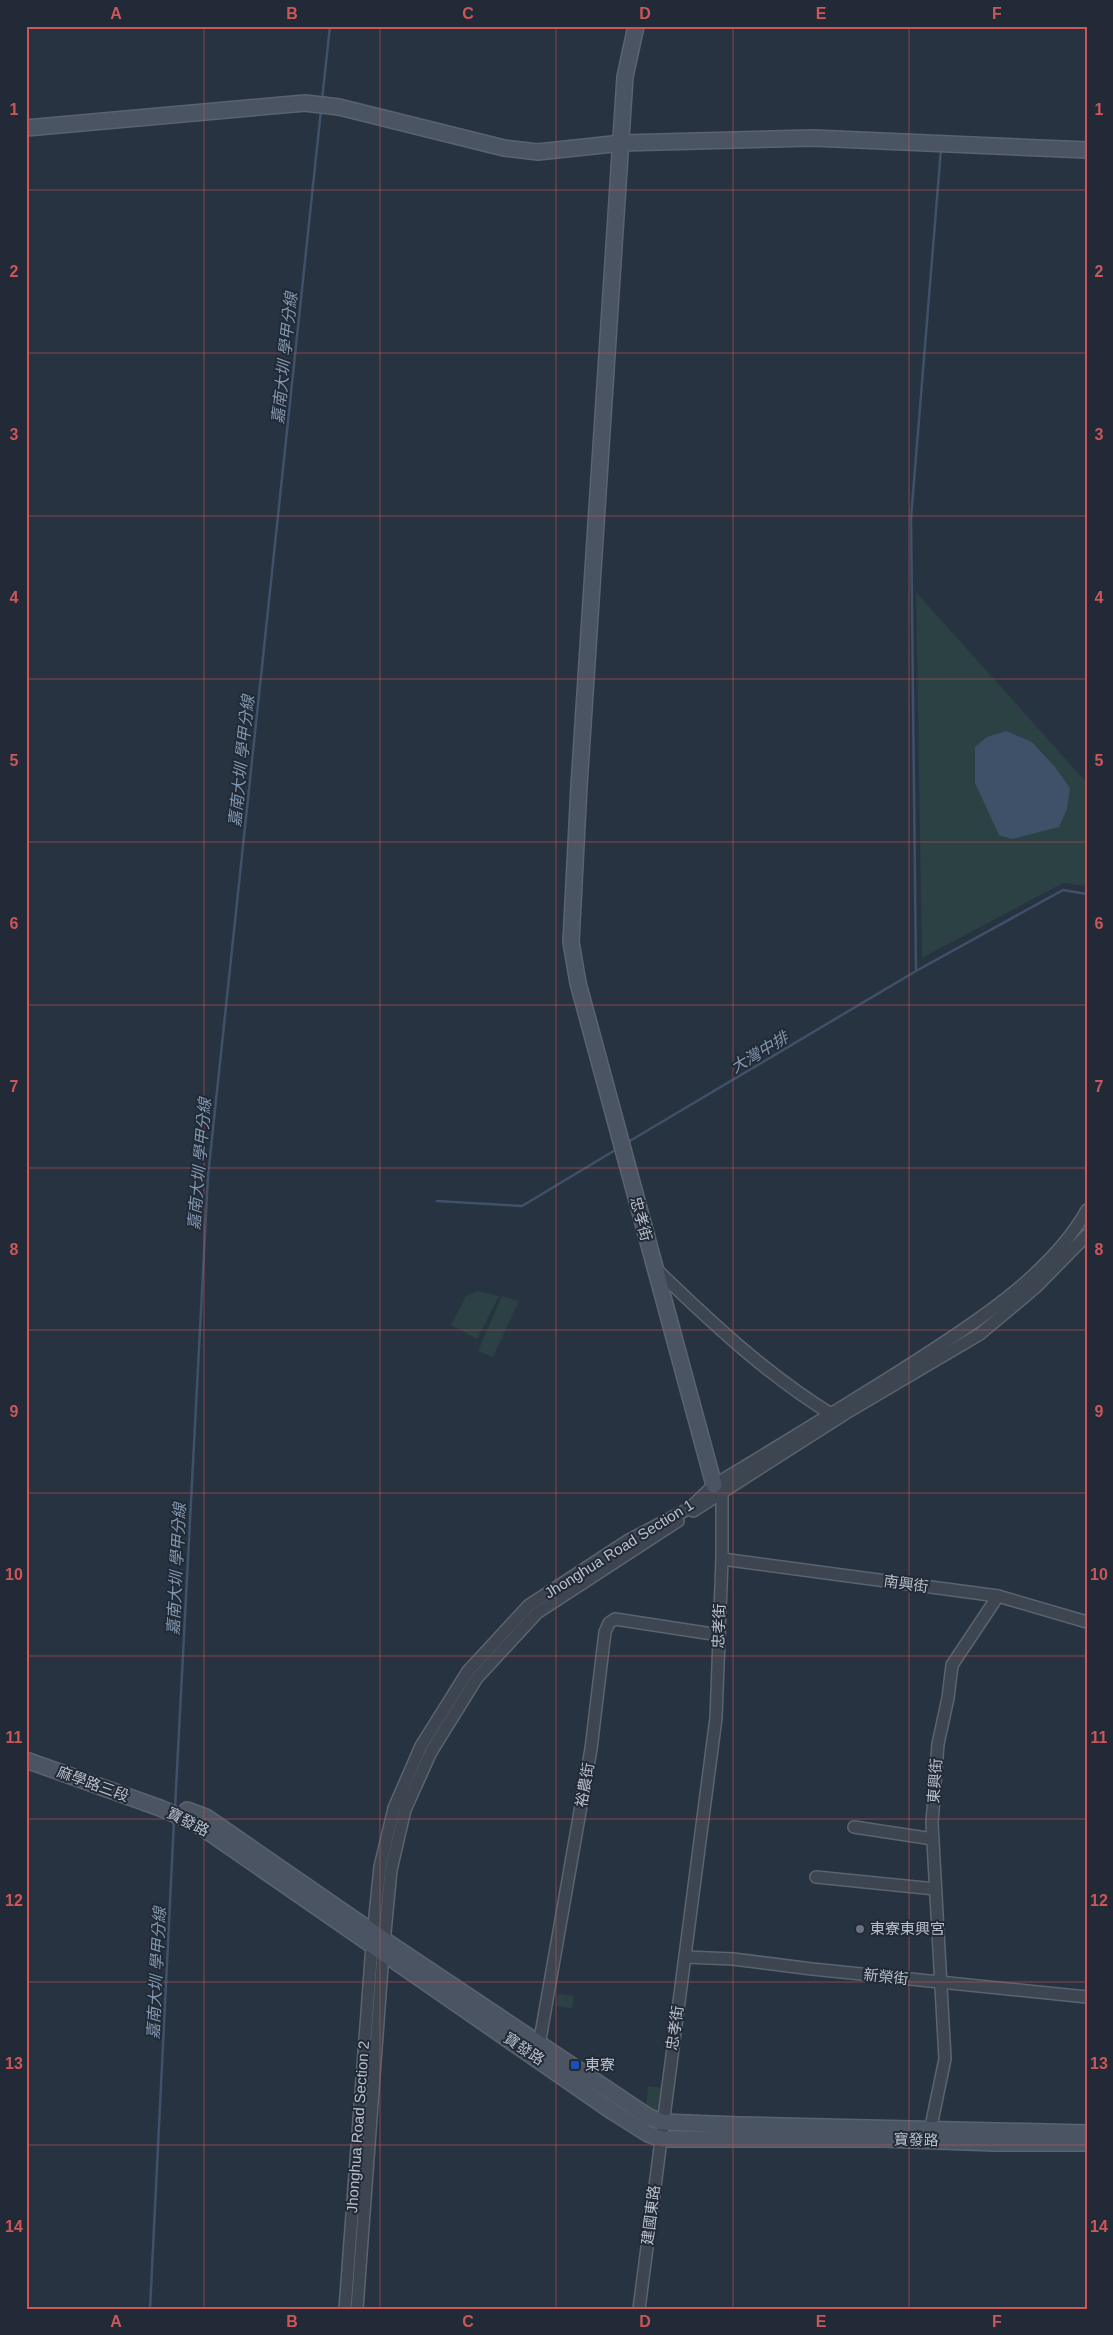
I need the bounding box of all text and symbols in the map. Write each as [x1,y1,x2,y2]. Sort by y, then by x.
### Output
text: A [110,5,122,22]
text: B [286,5,298,22]
text: C [462,5,474,22]
text: D [639,5,651,22]
text: E [816,5,827,22]
text: F [992,5,1002,22]
text: 1 [10,101,19,118]
text: 1 [1095,101,1104,118]
text: 2 [10,263,19,280]
text: 2 [1095,263,1104,280]
water label: 嘉南大圳 學甲分線 [269,289,300,425]
text: 3 [10,426,19,443]
text: 3 [1095,426,1104,443]
text: 4 [10,589,19,606]
text: 4 [1095,589,1104,606]
water label: 嘉南大圳 學甲分線 [226,692,257,828]
text: 5 [10,752,19,769]
text: 5 [1095,752,1104,769]
text: 6 [10,915,19,932]
text: 6 [1095,915,1104,932]
water label: 大灣中排 [727,1028,793,1076]
text: 7 [10,1078,19,1095]
text: 7 [1095,1078,1104,1095]
water label: 嘉南大圳 學甲分線 [185,1095,214,1231]
street label: 忠孝街 [627,1195,656,1243]
text: 8 [10,1241,19,1258]
text: 8 [1095,1241,1104,1258]
text: 9 [10,1403,19,1420]
text: 9 [1095,1403,1104,1420]
street label: Jhonghua Road Section 1 [541,1496,696,1602]
water label: 嘉南大圳 學甲分線 [165,1500,189,1636]
text: 10 [5,1566,23,1583]
text: 10 [1090,1566,1108,1583]
street label: 南興街 [883,1572,930,1595]
street label: 忠孝街 [709,1603,728,1649]
text: 11 [6,1729,23,1746]
text: 11 [1091,1729,1108,1746]
street label: 東興街 [924,1758,945,1804]
street label: 裕農街 [572,1761,597,1809]
street label: 麻學路三段 [55,1763,131,1804]
street label: 寶發路 [164,1804,212,1839]
text: 12 [5,1892,23,1909]
text: 12 [1090,1892,1108,1909]
water label: 嘉南大圳 學甲分線 [145,1904,169,2040]
place label: 東寮東興宮 [870,1920,945,1937]
marker: 東寮東興宮 [854,1923,866,1935]
street label: 新榮街 [863,1966,909,1987]
street label: 忠孝街 [663,2004,686,2051]
street label: 寶發路 [501,2029,548,2068]
street label: Jhonghua Road Section 2 [343,2040,372,2214]
text: 13 [5,2055,23,2072]
text: 13 [1090,2055,1108,2072]
place label: 東寮 [585,2056,615,2073]
marker: 東寮 [569,2059,581,2071]
street label: 寶發路 [893,2131,939,2148]
street label: 建國東路 [638,2184,663,2246]
text: 14 [5,2218,23,2235]
text: 14 [1090,2218,1108,2235]
text: A [110,2313,122,2330]
text: B [286,2313,298,2330]
text: C [462,2313,474,2330]
text: D [639,2313,651,2330]
text: E [816,2313,827,2330]
text: F [992,2313,1002,2330]

